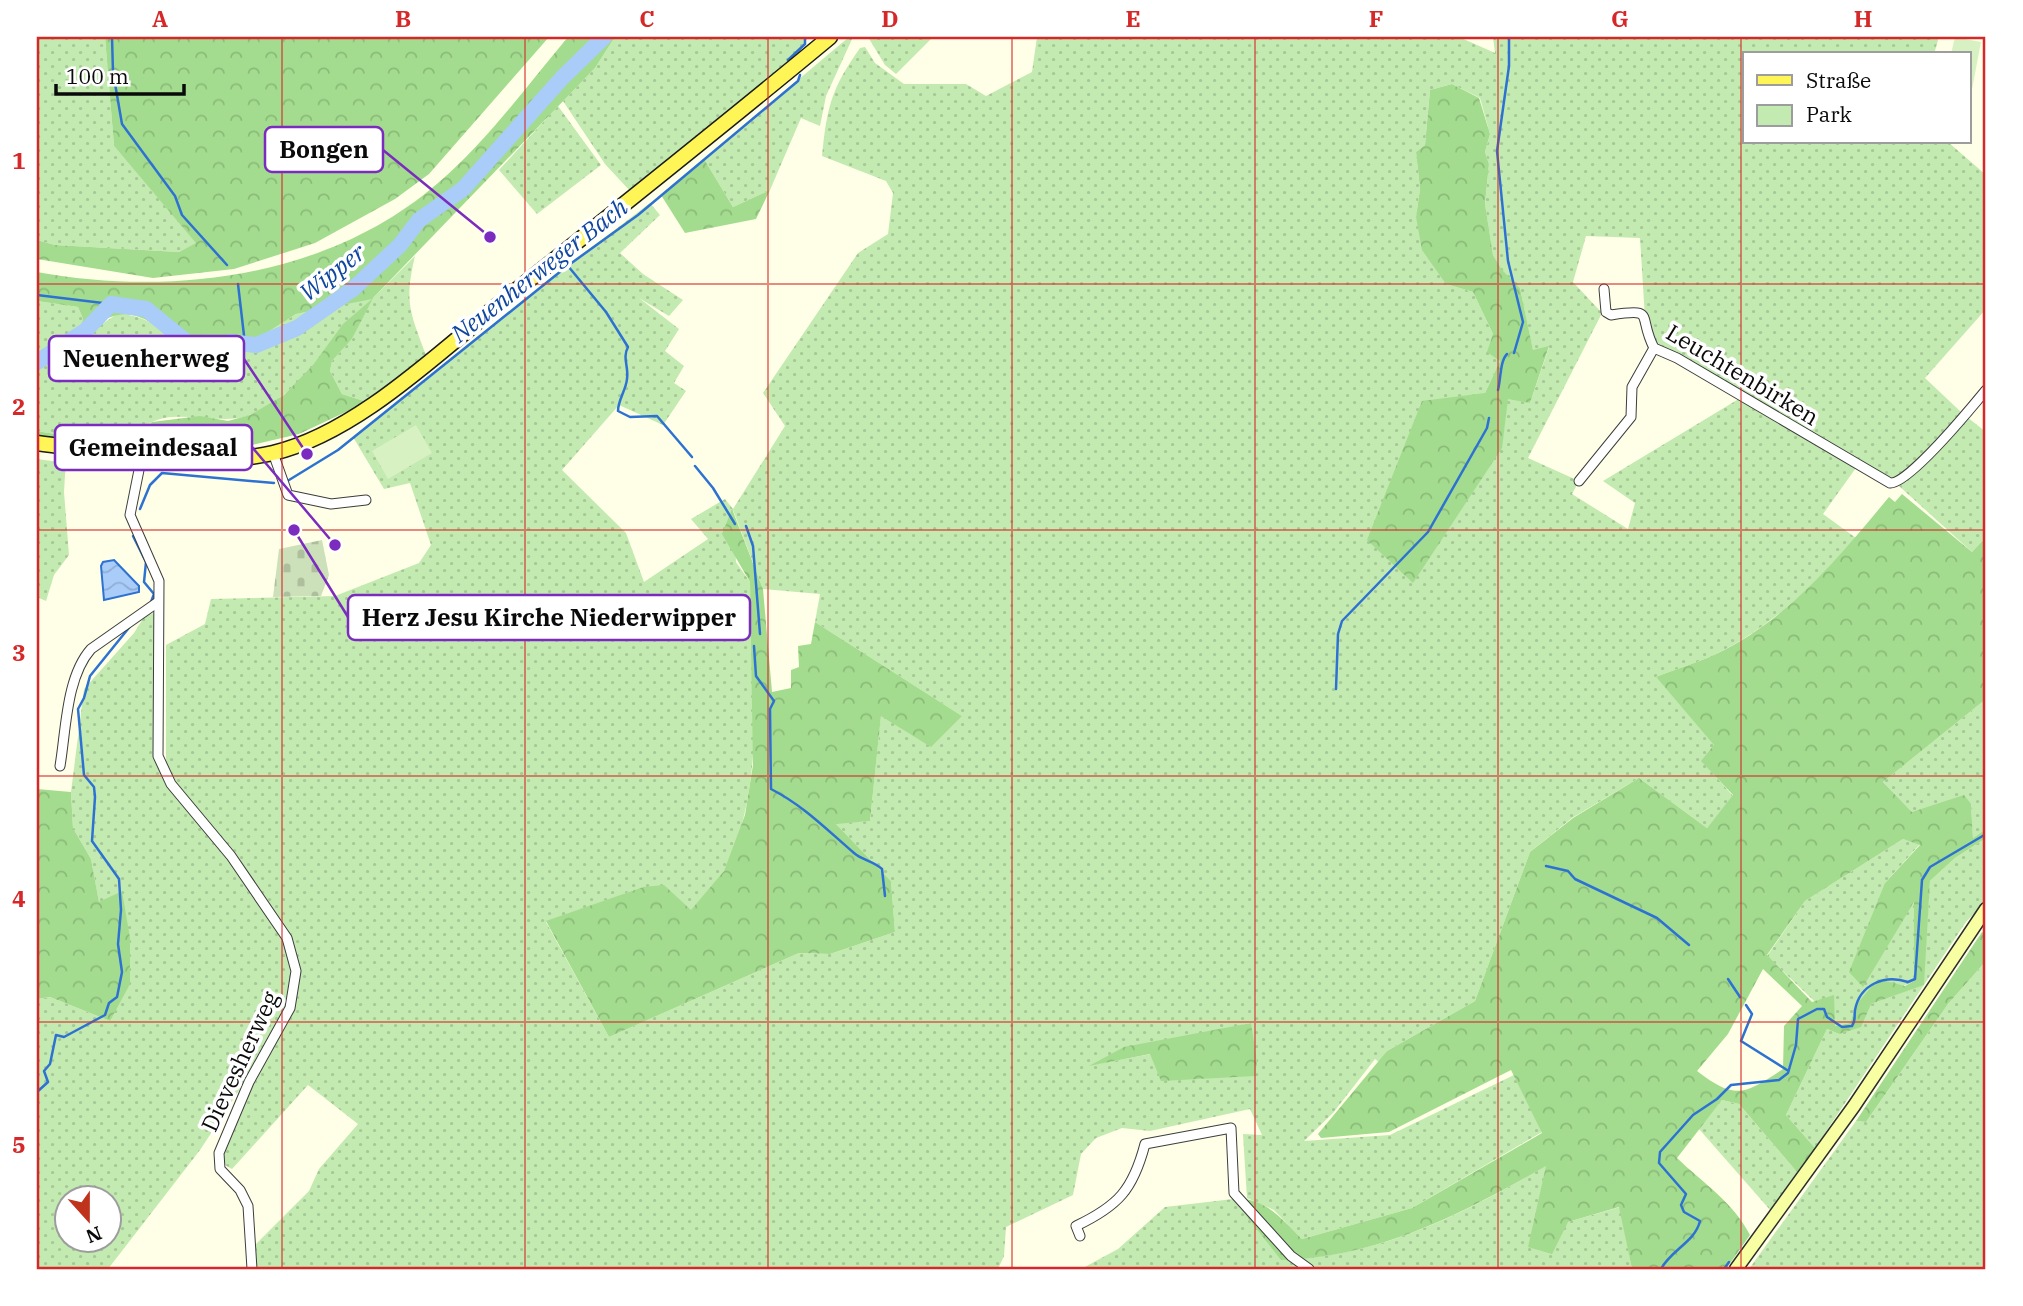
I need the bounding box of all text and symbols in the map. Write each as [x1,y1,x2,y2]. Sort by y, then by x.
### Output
text: A [152,3,168,33]
text: B [395,3,411,33]
text: C [639,3,655,33]
text: D [881,3,899,33]
text: E [1125,3,1141,33]
text: F [1369,3,1383,33]
text: G [1611,3,1629,33]
text: H [1854,3,1872,33]
scale bar [56,52,184,96]
legend [1743,52,1970,144]
text: 100 m [66,62,129,90]
text: Straße [1806,66,1871,94]
text: Park [1806,100,1853,128]
callout: Bongen [265,127,383,172]
text: Bongen [279,133,369,165]
text: 1 [12,145,26,175]
water label: Neuenherweger Bach [443,191,634,350]
water label: Wipper [292,235,373,308]
street label: Leuchtenbirken [1661,317,1825,431]
callout: Neuenherweg [49,336,244,381]
text: Neuenherweg [63,342,229,374]
text: 2 [12,391,26,421]
callout: Gemeindesaal [55,425,252,470]
text: Gemeindesaal [68,431,238,463]
callout: Herz Jesu Kirche Niederwipper [348,595,750,640]
text: Herz Jesu Kirche Niederwipper [362,601,736,633]
text: 3 [12,637,26,667]
text: 4 [12,883,26,913]
street label: Dievesherweg [193,986,285,1136]
text: 5 [12,1129,26,1159]
north arrow [52,1184,122,1254]
text: N [83,1221,105,1249]

